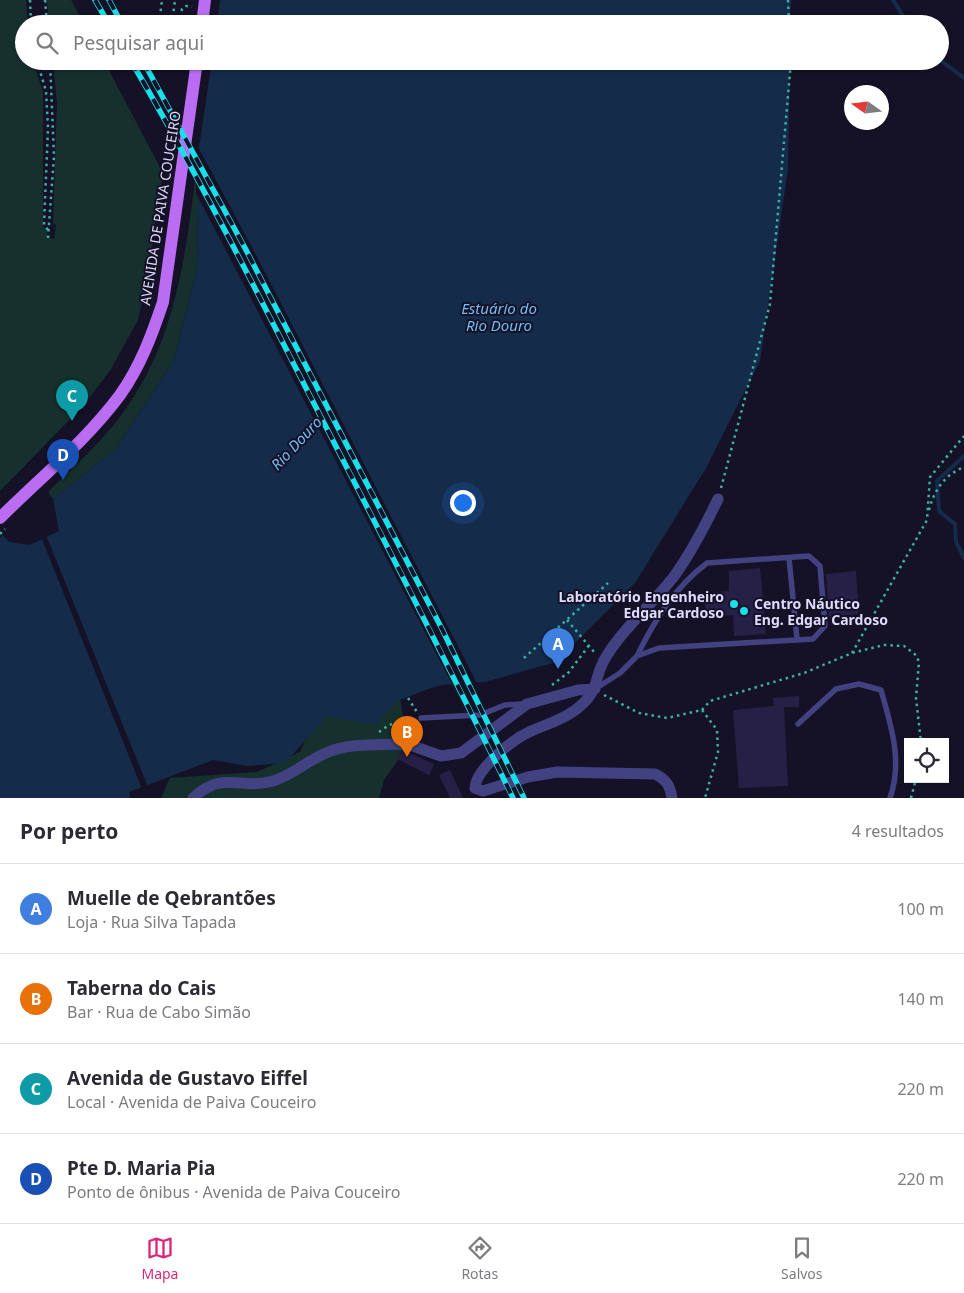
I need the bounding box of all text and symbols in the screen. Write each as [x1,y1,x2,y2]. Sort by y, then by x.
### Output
search box [15,15,949,70]
icon: search [33,29,61,57]
text: Pesquisar aqui [73,30,204,56]
north arrow [844,85,889,130]
street label: AVENIDA DE PAIVA COUCEIRO [135,109,185,307]
water label: Estuário do Rio Douro [461,298,537,335]
pin: C [56,380,88,421]
water label: Rio Douro [266,412,326,474]
pin: D [47,439,79,480]
your location [450,490,476,516]
place label: Laboratório Engenheiro Edgar Cardoso [559,587,724,622]
place label: Centro Náutico Eng. Edgar Cardoso [754,594,888,629]
marker: Laboratório Engenheiro Edgar Cardoso [728,598,740,610]
marker: Centro Náutico Eng. Edgar Cardoso [738,605,750,617]
pin: A [542,628,574,669]
pin: B [391,716,423,757]
map controls [904,738,949,783]
button: locate [904,738,949,783]
text: Por perto [20,817,118,845]
text: 4 resultados [852,820,944,842]
text: Muelle de Qebrantões [67,885,276,911]
text: A [30,898,42,920]
text: 100 m [897,898,944,920]
text: Loja · Rua Silva Tapada [67,911,236,933]
text: Taberna do Cais [67,975,216,1001]
text: B [31,988,41,1010]
text: 140 m [897,988,944,1010]
text: Bar · Rua de Cabo Simão [67,1001,251,1023]
text: Avenida de Gustavo Eiffel [67,1065,308,1091]
text: C [31,1078,41,1100]
text: 220 m [897,1078,944,1100]
text: Local · Avenida de Paiva Couceiro [67,1091,316,1113]
text: Pte D. Maria Pia [67,1155,215,1181]
text: D [30,1168,42,1190]
text: 220 m [897,1168,944,1190]
text: Ponto de ônibus · Avenida de Paiva Couceiro [67,1181,401,1203]
tab: Mapa [141,1234,178,1283]
tab: Rotas [461,1234,498,1283]
tab: Salvos [781,1234,823,1283]

